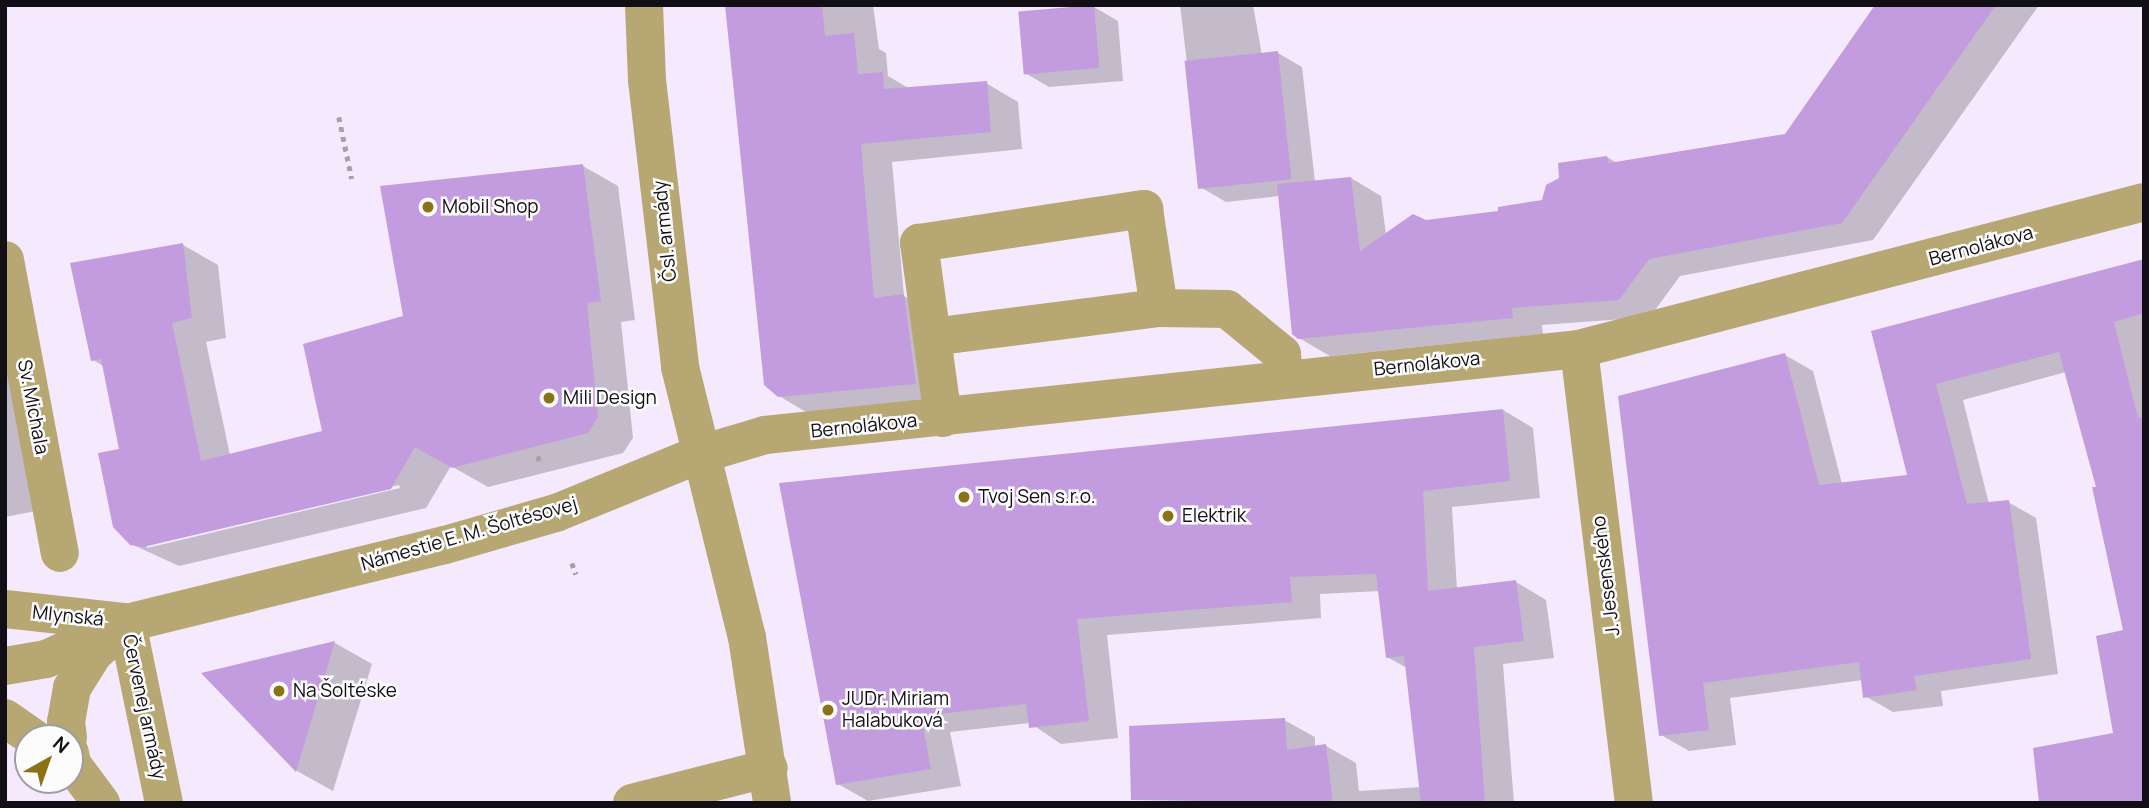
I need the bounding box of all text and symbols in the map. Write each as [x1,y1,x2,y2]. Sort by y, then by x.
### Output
street label: Čsl. armády [648,179,682,283]
place label: Mobil Shop [442,196,539,218]
marker: Mobil Shop [420,199,436,215]
street label: Bernolákova [1926,221,2036,271]
street label: Bernolákova [1373,347,1481,381]
street label: Sv. Michala [13,358,53,456]
place label: Mili Design [563,387,657,409]
marker: Mili Design [541,390,557,406]
street label: Bernolákova [810,409,918,443]
place label: Tvoj Sen s.r.o. [978,486,1095,508]
marker: Tvoj Sen s.r.o. [956,489,972,505]
street label: Námestie E. M. Šoltésovej [358,492,580,576]
place label: Elektrik [1182,505,1246,527]
marker: Elektrik [1160,508,1176,524]
street label: J. Jesenského [1587,515,1625,637]
street label: Mlynská [31,601,105,631]
street label: Červenej armády [117,632,171,782]
place label: Na Šoltéske [293,680,397,702]
marker: Na Šoltéske [271,683,287,699]
place label: JUDr. Miriam Halabuková [842,688,949,732]
marker: JUDr. Miriam Halabuková [820,702,836,718]
north arrow [14,724,84,794]
text: N [48,730,75,759]

